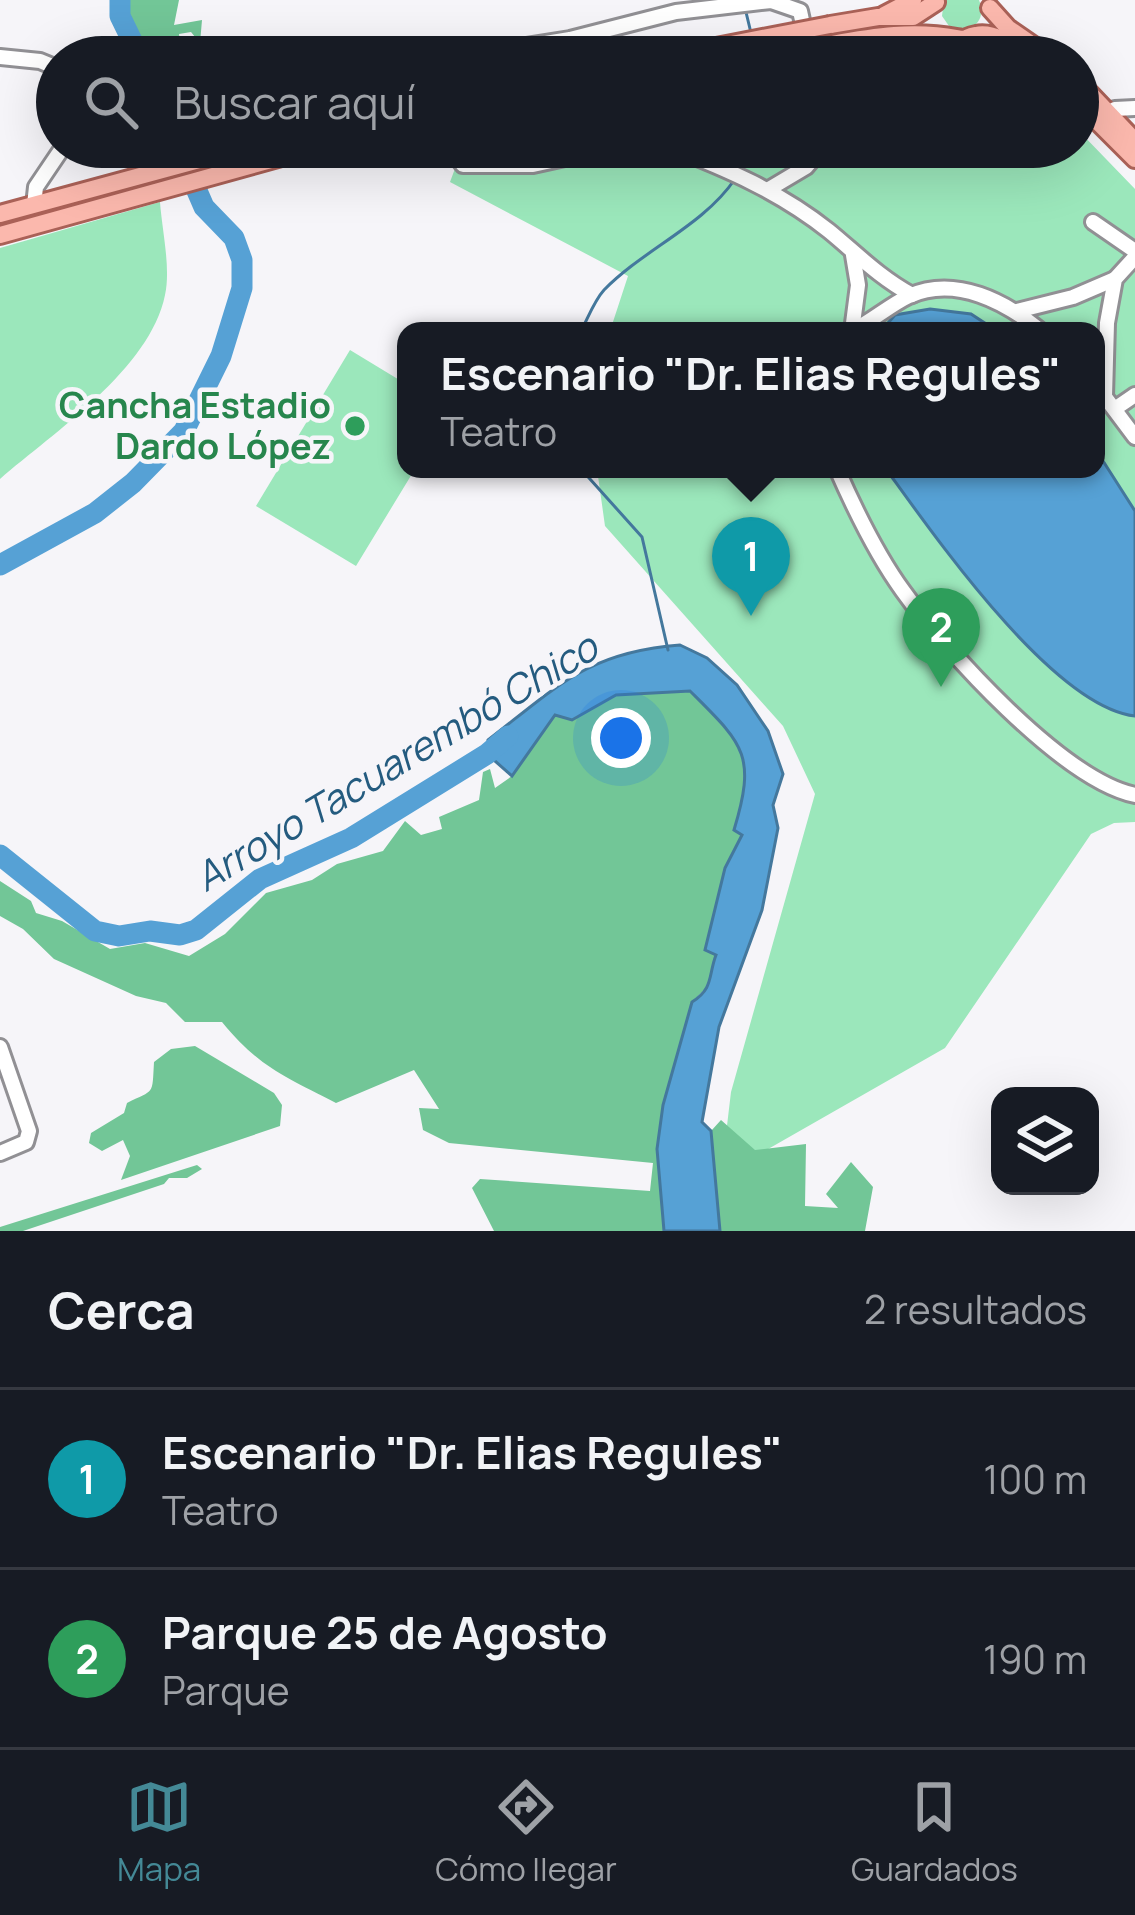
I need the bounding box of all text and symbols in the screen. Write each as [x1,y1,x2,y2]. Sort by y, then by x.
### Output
search box [36,36,1099,168]
icon: search [78,69,144,135]
text: Buscar aquí [174,71,416,133]
popup [397,322,1105,478]
text: Escenario "Dr. Elias Regules" [440,342,1062,404]
place label: Cancha Estadio Dardo López [59,380,331,470]
text: Teatro [440,404,557,458]
marker: Cancha Estadio Dardo López [342,413,368,439]
pin: 1 [712,517,790,616]
pin: 2 [902,588,980,687]
water label: Arroyo Tacuarembó Chico [184,618,609,903]
your location [591,708,651,768]
map controls [991,1087,1099,1195]
button: layers [991,1087,1099,1195]
text: Cerca [48,1275,195,1344]
text: 2 resultados [864,1282,1087,1336]
text: Escenario "Dr. Elias Regules" [162,1421,783,1483]
text: 1 [78,1452,96,1506]
text: 100 m [983,1452,1087,1506]
text: Teatro [162,1483,279,1537]
text: Parque 25 de Agosto [162,1601,608,1663]
text: 2 [75,1632,99,1686]
text: 190 m [983,1632,1087,1686]
text: Parque [162,1663,289,1717]
tab: Mapa [117,1774,201,1891]
tab: Cómo llegar [435,1774,617,1891]
tab: Guardados [851,1774,1018,1891]

